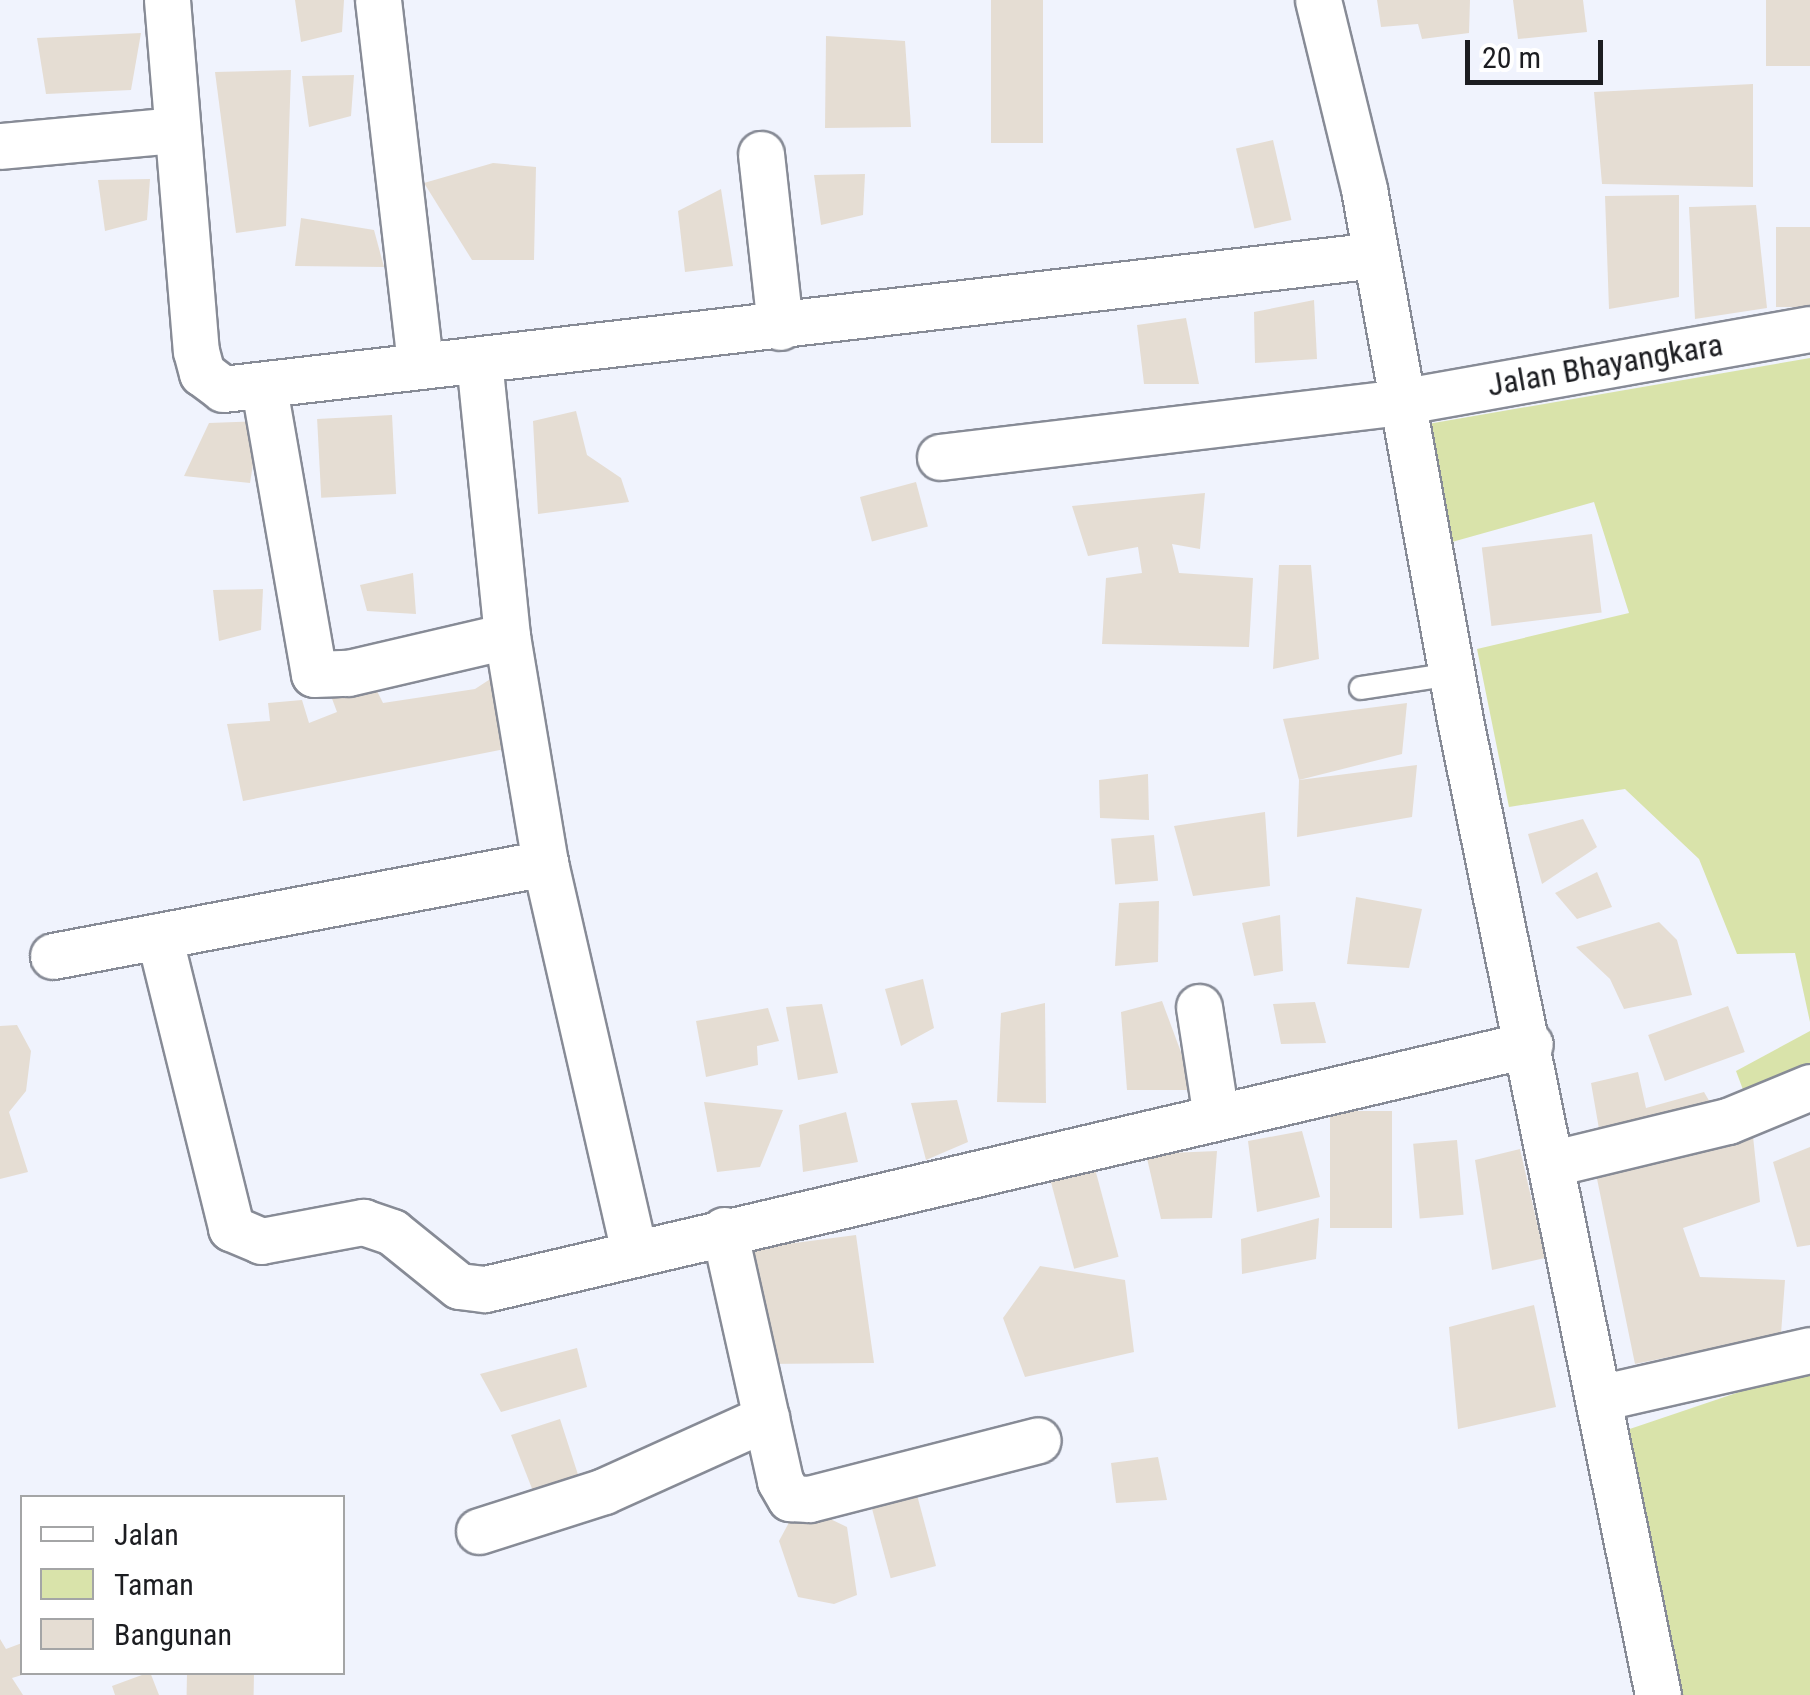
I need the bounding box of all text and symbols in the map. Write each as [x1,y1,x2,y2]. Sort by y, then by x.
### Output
scale bar [1470,20,1608,82]
text: 20 m [1482,40,1541,75]
street label: Jalan Bhayangkara [1484,325,1726,405]
legend [20,1495,345,1675]
text: Jalan [114,1517,179,1552]
text: Taman [114,1567,194,1602]
text: Bangunan [114,1617,232,1652]

